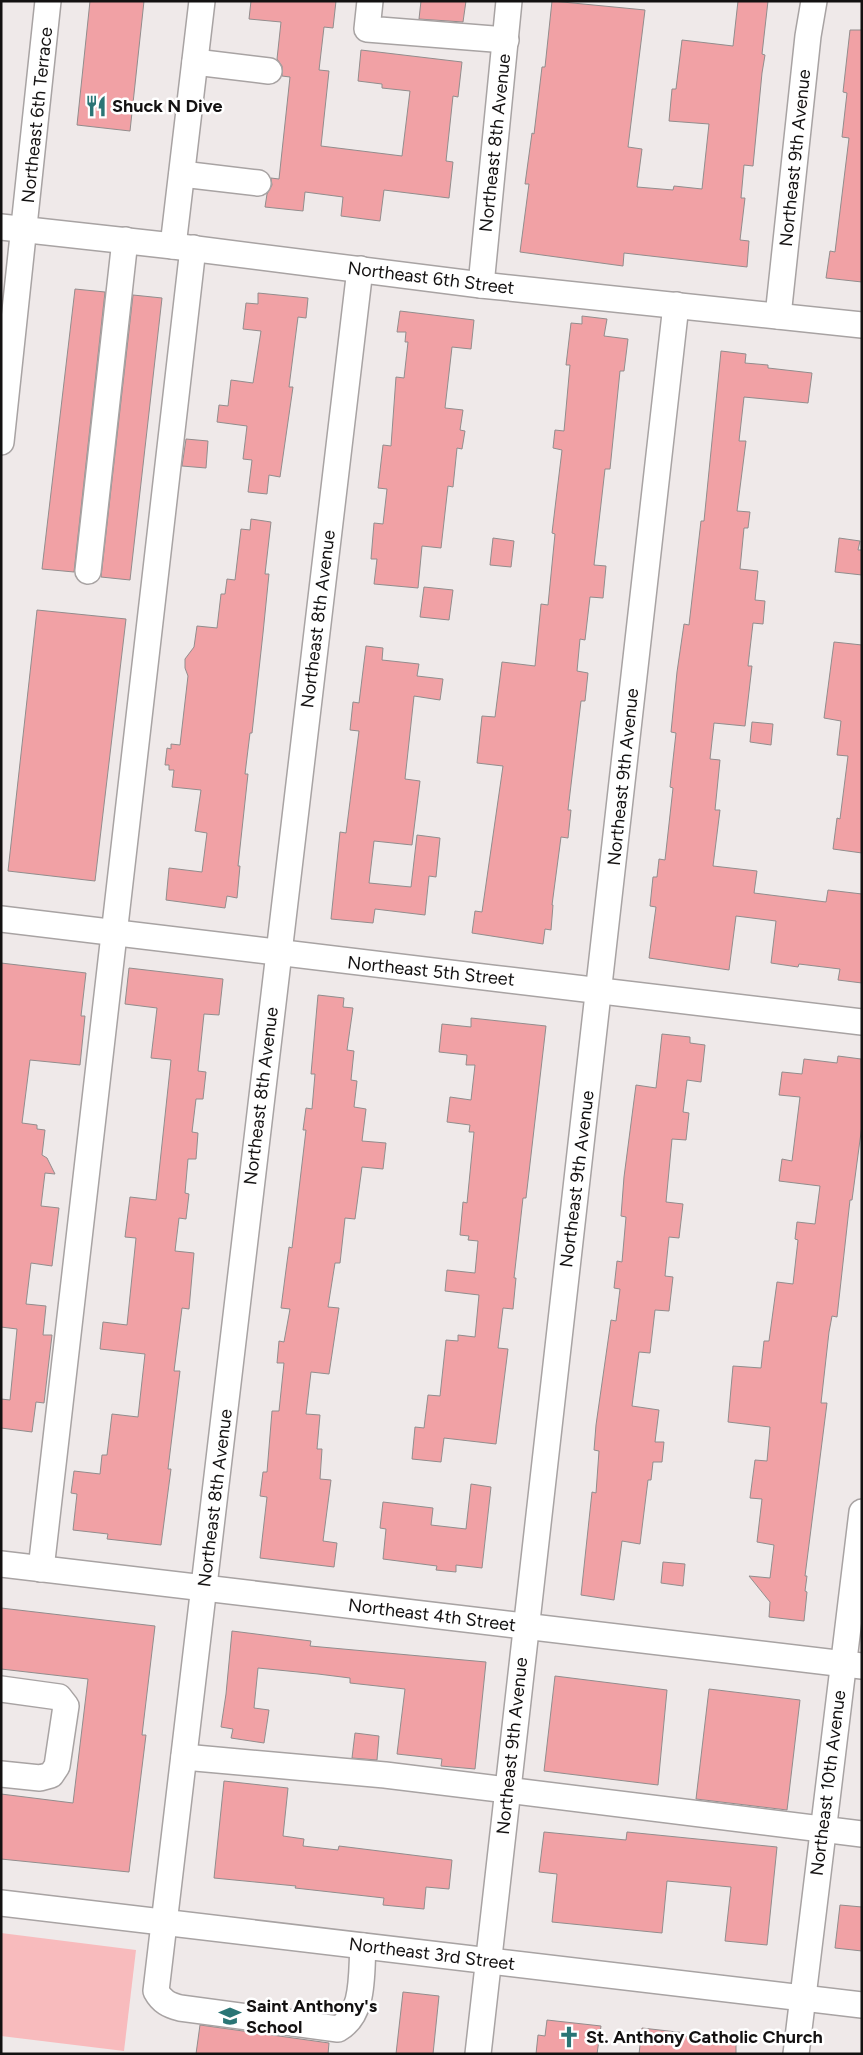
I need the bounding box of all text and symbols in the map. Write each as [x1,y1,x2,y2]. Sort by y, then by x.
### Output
street label: Northeast 6th Terrace [17,26,57,204]
street label: Northeast 8th Avenue [475,53,515,233]
street label: Northeast 9th Avenue [775,68,815,248]
restaurant icon: Shuck N Dive [83,93,109,119]
place label: Shuck N Dive [112,95,222,117]
street label: Northeast 6th Street [346,257,516,299]
street label: Northeast 8th Avenue [296,529,340,709]
street label: Northeast 9th Avenue [603,687,643,867]
street label: Northeast 5th Street [346,951,516,991]
street label: Northeast 8th Avenue [239,1006,283,1186]
street label: Northeast 9th Avenue [555,1089,599,1269]
street label: Northeast 8th Avenue [193,1408,237,1588]
street label: Northeast 4th Street [347,1594,517,1636]
street label: Northeast 9th Avenue [492,1656,532,1836]
street label: Northeast 10th Avenue [806,1689,850,1877]
street label: Northeast 3rd Street [348,1933,517,1975]
place label: Saint Anthony's School [246,1995,378,2038]
school or university icon: Saint Anthony's School [217,2003,243,2029]
church icon: St. Anthony Catholic Church [556,2024,582,2050]
place label: St. Anthony Catholic Church [586,2026,823,2048]

